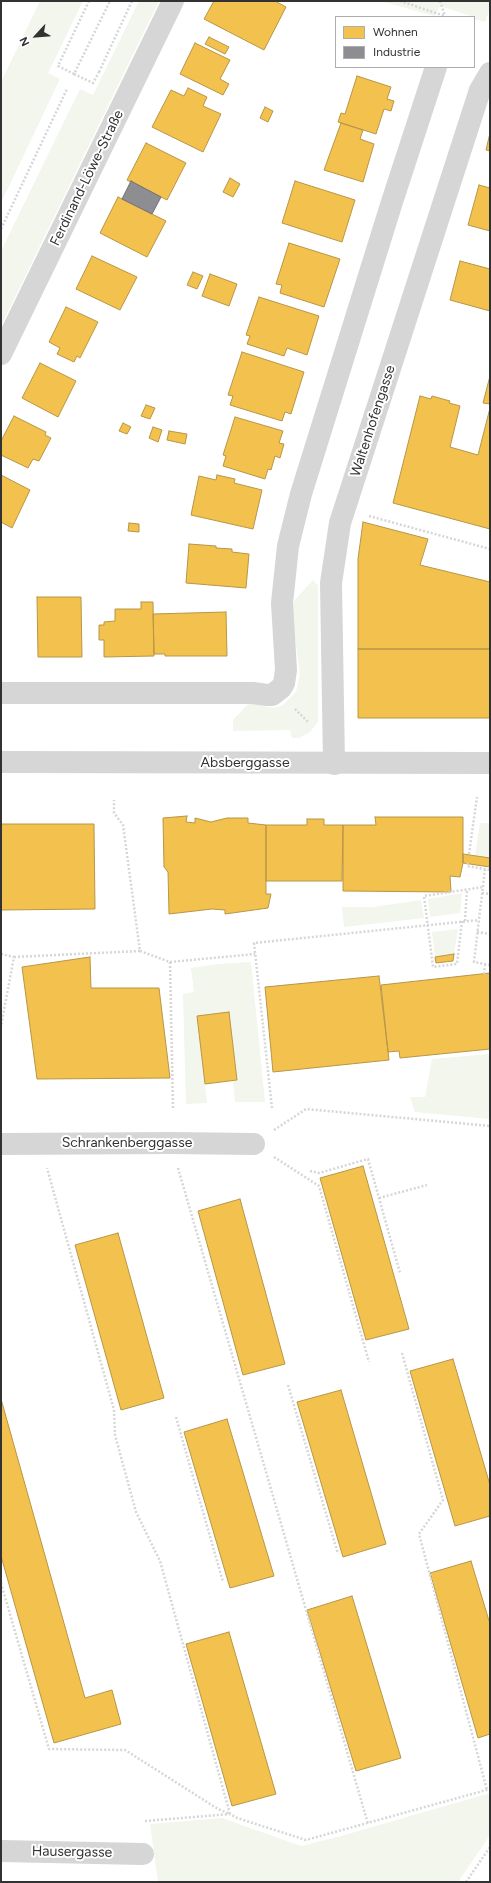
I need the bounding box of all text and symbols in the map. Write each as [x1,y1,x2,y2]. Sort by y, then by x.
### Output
north arrow [16,16,56,56]
legend [335,16,475,68]
text: Wohnen [373,25,418,39]
text: N [17,35,32,48]
text: Industrie [373,45,420,59]
street label: Ferdinand-Löwe-Straße [47,107,127,249]
street label: Waltenhofengasse [347,363,399,479]
street label: Absberggasse [200,755,290,771]
street label: Schrankenberggasse [62,1135,192,1151]
street label: Hausergasse [32,1843,112,1861]

